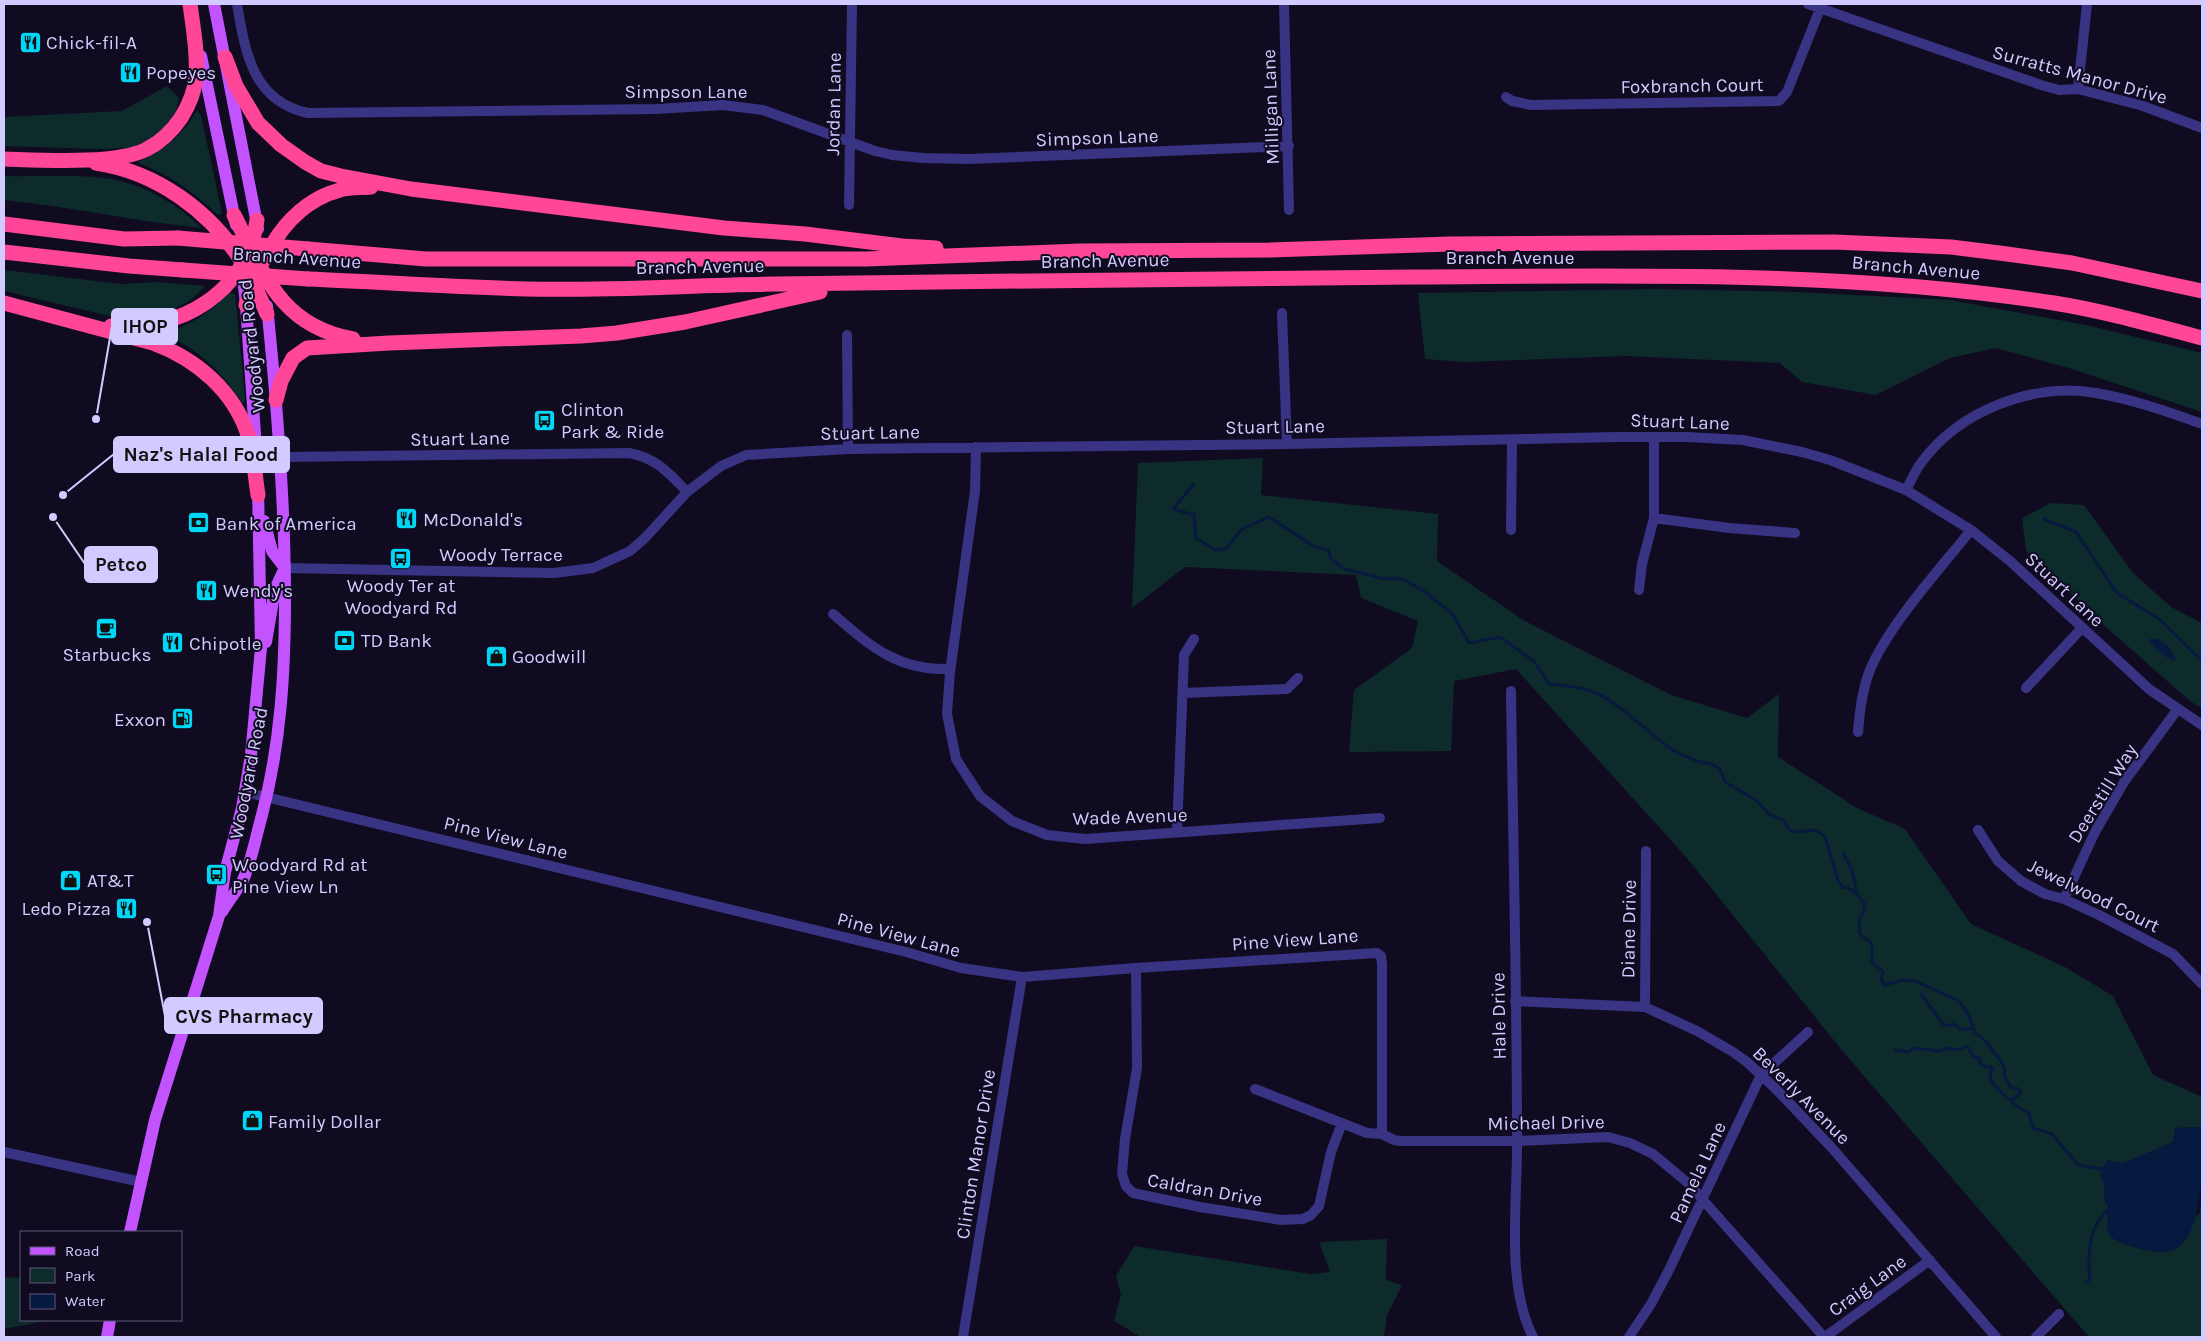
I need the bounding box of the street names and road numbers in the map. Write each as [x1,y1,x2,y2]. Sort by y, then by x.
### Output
street label: Surratts Manor Drive [1990,41,2170,109]
street label: Milligan Lane [1258,49,1284,165]
street label: Jordan Lane [822,52,846,156]
street label: Foxbranch Court [1620,74,1764,98]
street label: Simpson Lane [625,81,747,103]
street label: Simpson Lane [1035,125,1159,151]
street label: Branch Avenue [232,243,362,273]
street label: Branch Avenue [1446,247,1574,269]
street label: Branch Avenue [1040,249,1170,273]
street label: Branch Avenue [1851,251,1981,285]
street label: Branch Avenue [635,255,765,279]
street label: Woodyard Road [234,278,270,414]
street label: Stuart Lane [1630,409,1730,435]
street label: Stuart Lane [1225,415,1325,439]
street label: Stuart Lane [820,421,920,445]
street label: Stuart Lane [410,427,510,451]
street label: Woody Terrace [439,544,563,566]
street label: Stuart Lane [2020,548,2108,632]
street label: Woodyard Road [225,705,273,841]
street label: Deerstill Way [2064,740,2142,847]
street label: Wade Avenue [1072,804,1188,830]
street label: Pine View Lane [442,812,570,864]
street label: Jewelwood Court [2024,854,2163,937]
street label: Diane Drive [1617,879,1641,979]
street label: Pine View Lane [835,908,963,962]
street label: Pine View Lane [1231,925,1359,955]
street label: Hale Drive [1487,972,1511,1060]
street label: Beverly Avenue [1748,1042,1855,1149]
street label: Clinton Manor Drive [952,1068,1000,1241]
street label: Michael Drive [1487,1111,1605,1135]
street label: Pamela Lane [1665,1118,1731,1227]
street label: Caldran Drive [1146,1169,1264,1211]
street label: Craig Lane [1825,1250,1911,1321]

